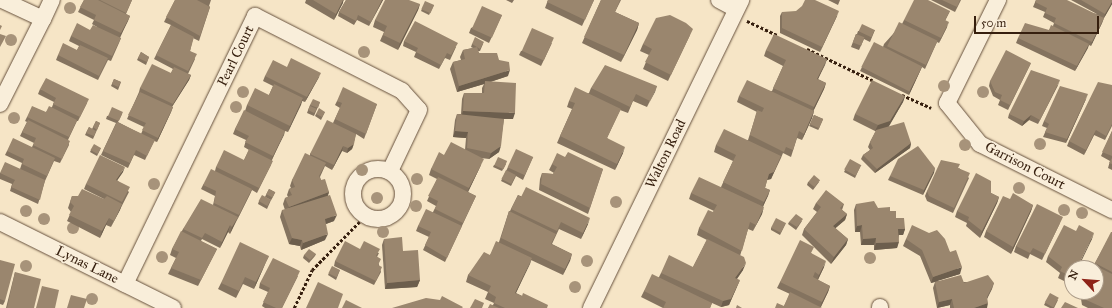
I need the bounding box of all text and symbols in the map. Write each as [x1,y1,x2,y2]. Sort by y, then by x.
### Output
scale bar [976,8,1101,34]
text: 50 m [981,16,1006,30]
street label: Pearl Court [214,23,258,89]
street label: Walton Road [642,117,690,191]
street label: Garrison Court [982,139,1068,193]
street label: Lynas Lane [53,243,121,287]
north arrow [1064,260,1104,300]
text: N [1066,268,1082,282]

